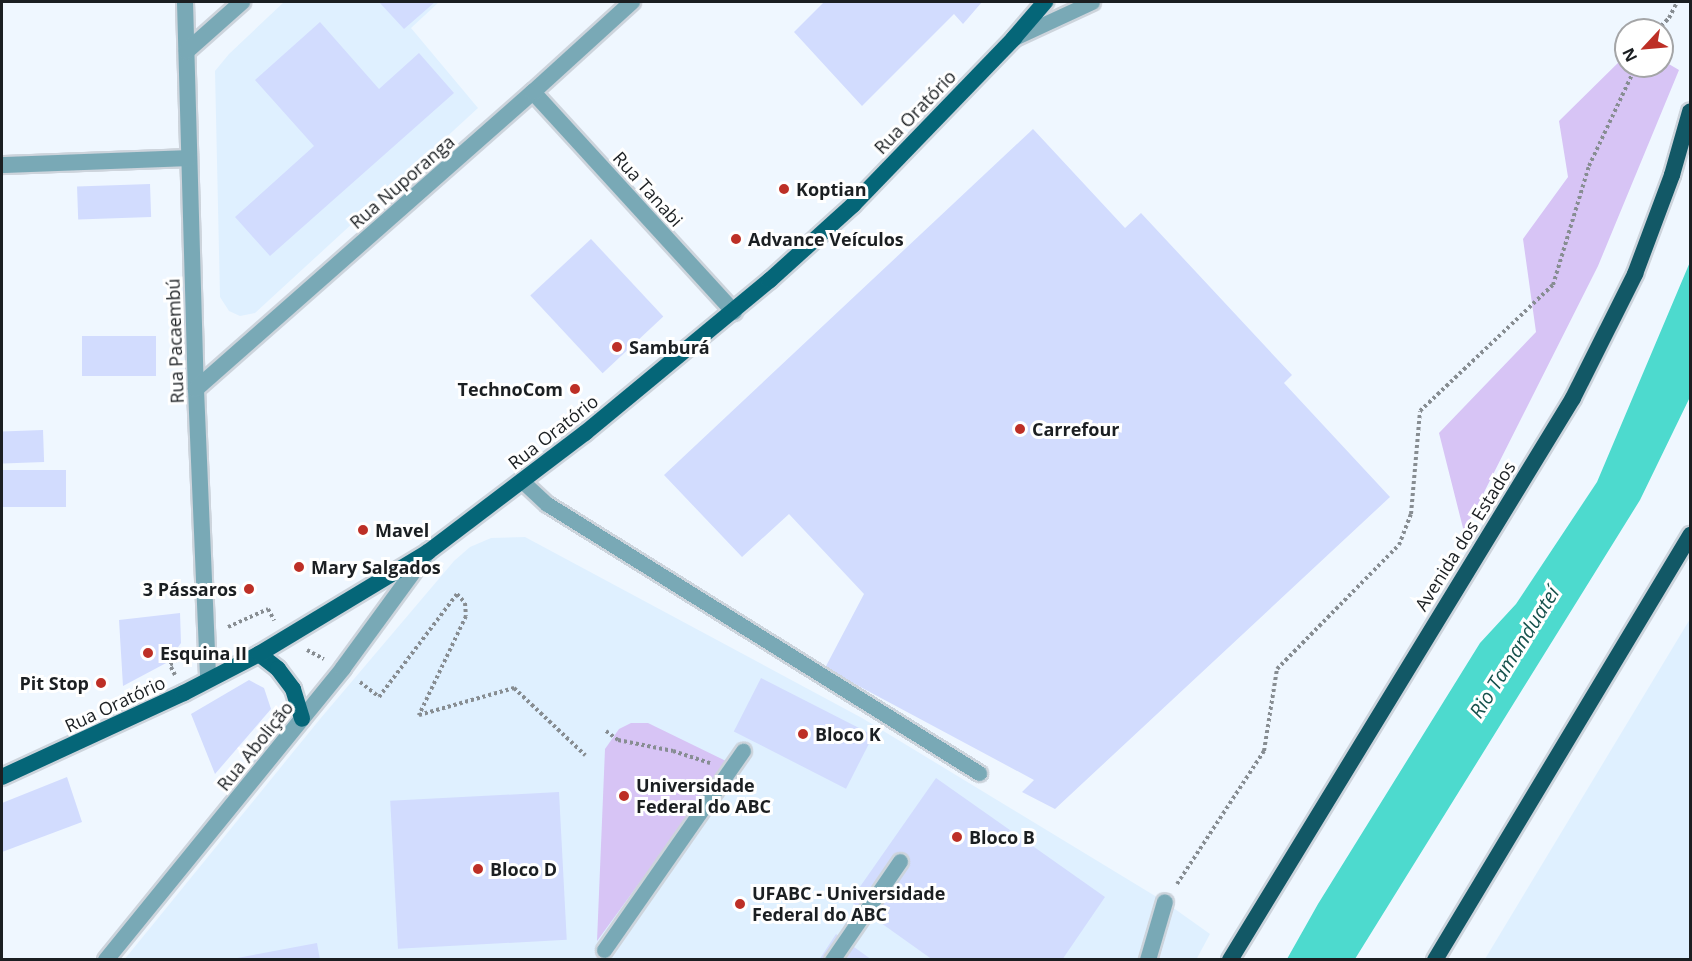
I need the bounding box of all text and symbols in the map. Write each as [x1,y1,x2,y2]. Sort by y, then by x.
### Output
north arrow [1614,18,1674,78]
text: N [1617,44,1642,66]
street label: Rua Oratório [870,66,960,158]
street label: Rua Nuporanga [345,131,459,233]
street label: Rua Tanabi [609,147,687,231]
place label: Koptian [796,178,866,200]
marker: Koptian [777,182,791,196]
place label: Advance Veículos [748,228,904,250]
marker: Advance Veículos [729,232,743,246]
street label: Rua Pacaembú [162,278,188,404]
place label: Samburá [629,336,710,358]
marker: Samburá [610,340,624,354]
place label: TechnoCom [458,378,563,400]
marker: TechnoCom [568,382,582,396]
street label: Rua Oratório [504,390,602,474]
place label: Carrefour [1032,418,1119,440]
marker: Carrefour [1013,422,1027,436]
street label: Avenida dos Estados [1410,457,1520,615]
place label: Mavel [375,519,429,541]
marker: Mavel [356,523,370,537]
place label: Mary Salgados [311,556,441,578]
marker: Mary Salgados [292,560,306,574]
place label: 3 Pássaros [143,578,237,600]
marker: 3 Pássaros [242,582,256,596]
water label: Rio Tamanduateí [1464,582,1564,722]
place label: Esquina II [160,642,247,664]
marker: Esquina II [141,646,155,660]
street label: Rua Oratório [61,671,169,737]
place label: Pit Stop [19,672,89,694]
marker: Pit Stop [94,676,108,690]
street label: Rua Abolição [212,697,298,795]
place label: Bloco K [815,723,881,745]
marker: Bloco K [796,727,810,741]
place label: Universidade Federal do ABC [636,775,771,818]
marker: Universidade Federal do ABC [617,789,631,803]
place label: Bloco B [969,826,1035,848]
marker: Bloco B [950,830,964,844]
place label: Bloco D [490,858,557,880]
marker: Bloco D [471,862,485,876]
place label: UFABC - Universidade Federal do ABC [752,883,945,926]
marker: UFABC - Universidade Federal do ABC [733,897,747,911]

